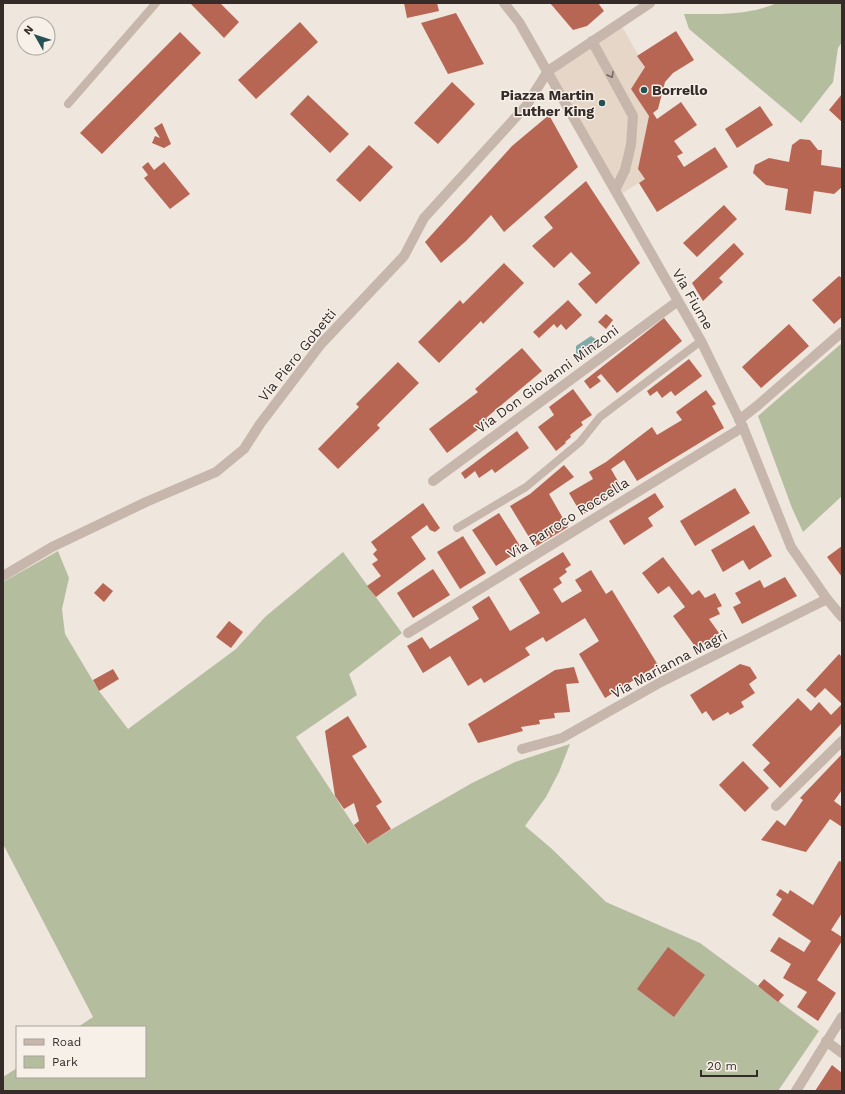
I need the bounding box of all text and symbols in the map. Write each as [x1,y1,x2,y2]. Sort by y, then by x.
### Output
north arrow [16,16,56,56]
text: N [21,23,36,37]
one-way arrow [606,71,614,78]
place label: Borrello [652,82,708,98]
marker: Borrello [639,85,649,95]
place label: Piazza Martin Luther King [501,87,594,119]
marker: Piazza Martin Luther King [597,98,607,108]
street label: Via Fiume [669,266,717,332]
street label: Via Piero Gobetti [255,306,339,404]
street label: Via Don Giovanni Minzoni [472,322,622,436]
street label: Via Parroco Roccella [504,474,632,562]
street label: Via Marianna Magrì [608,627,730,701]
legend [16,1026,146,1078]
text: Road [52,1035,81,1049]
scale bar [701,1052,757,1078]
text: Park [52,1055,78,1069]
text: 20 m [707,1059,737,1073]

